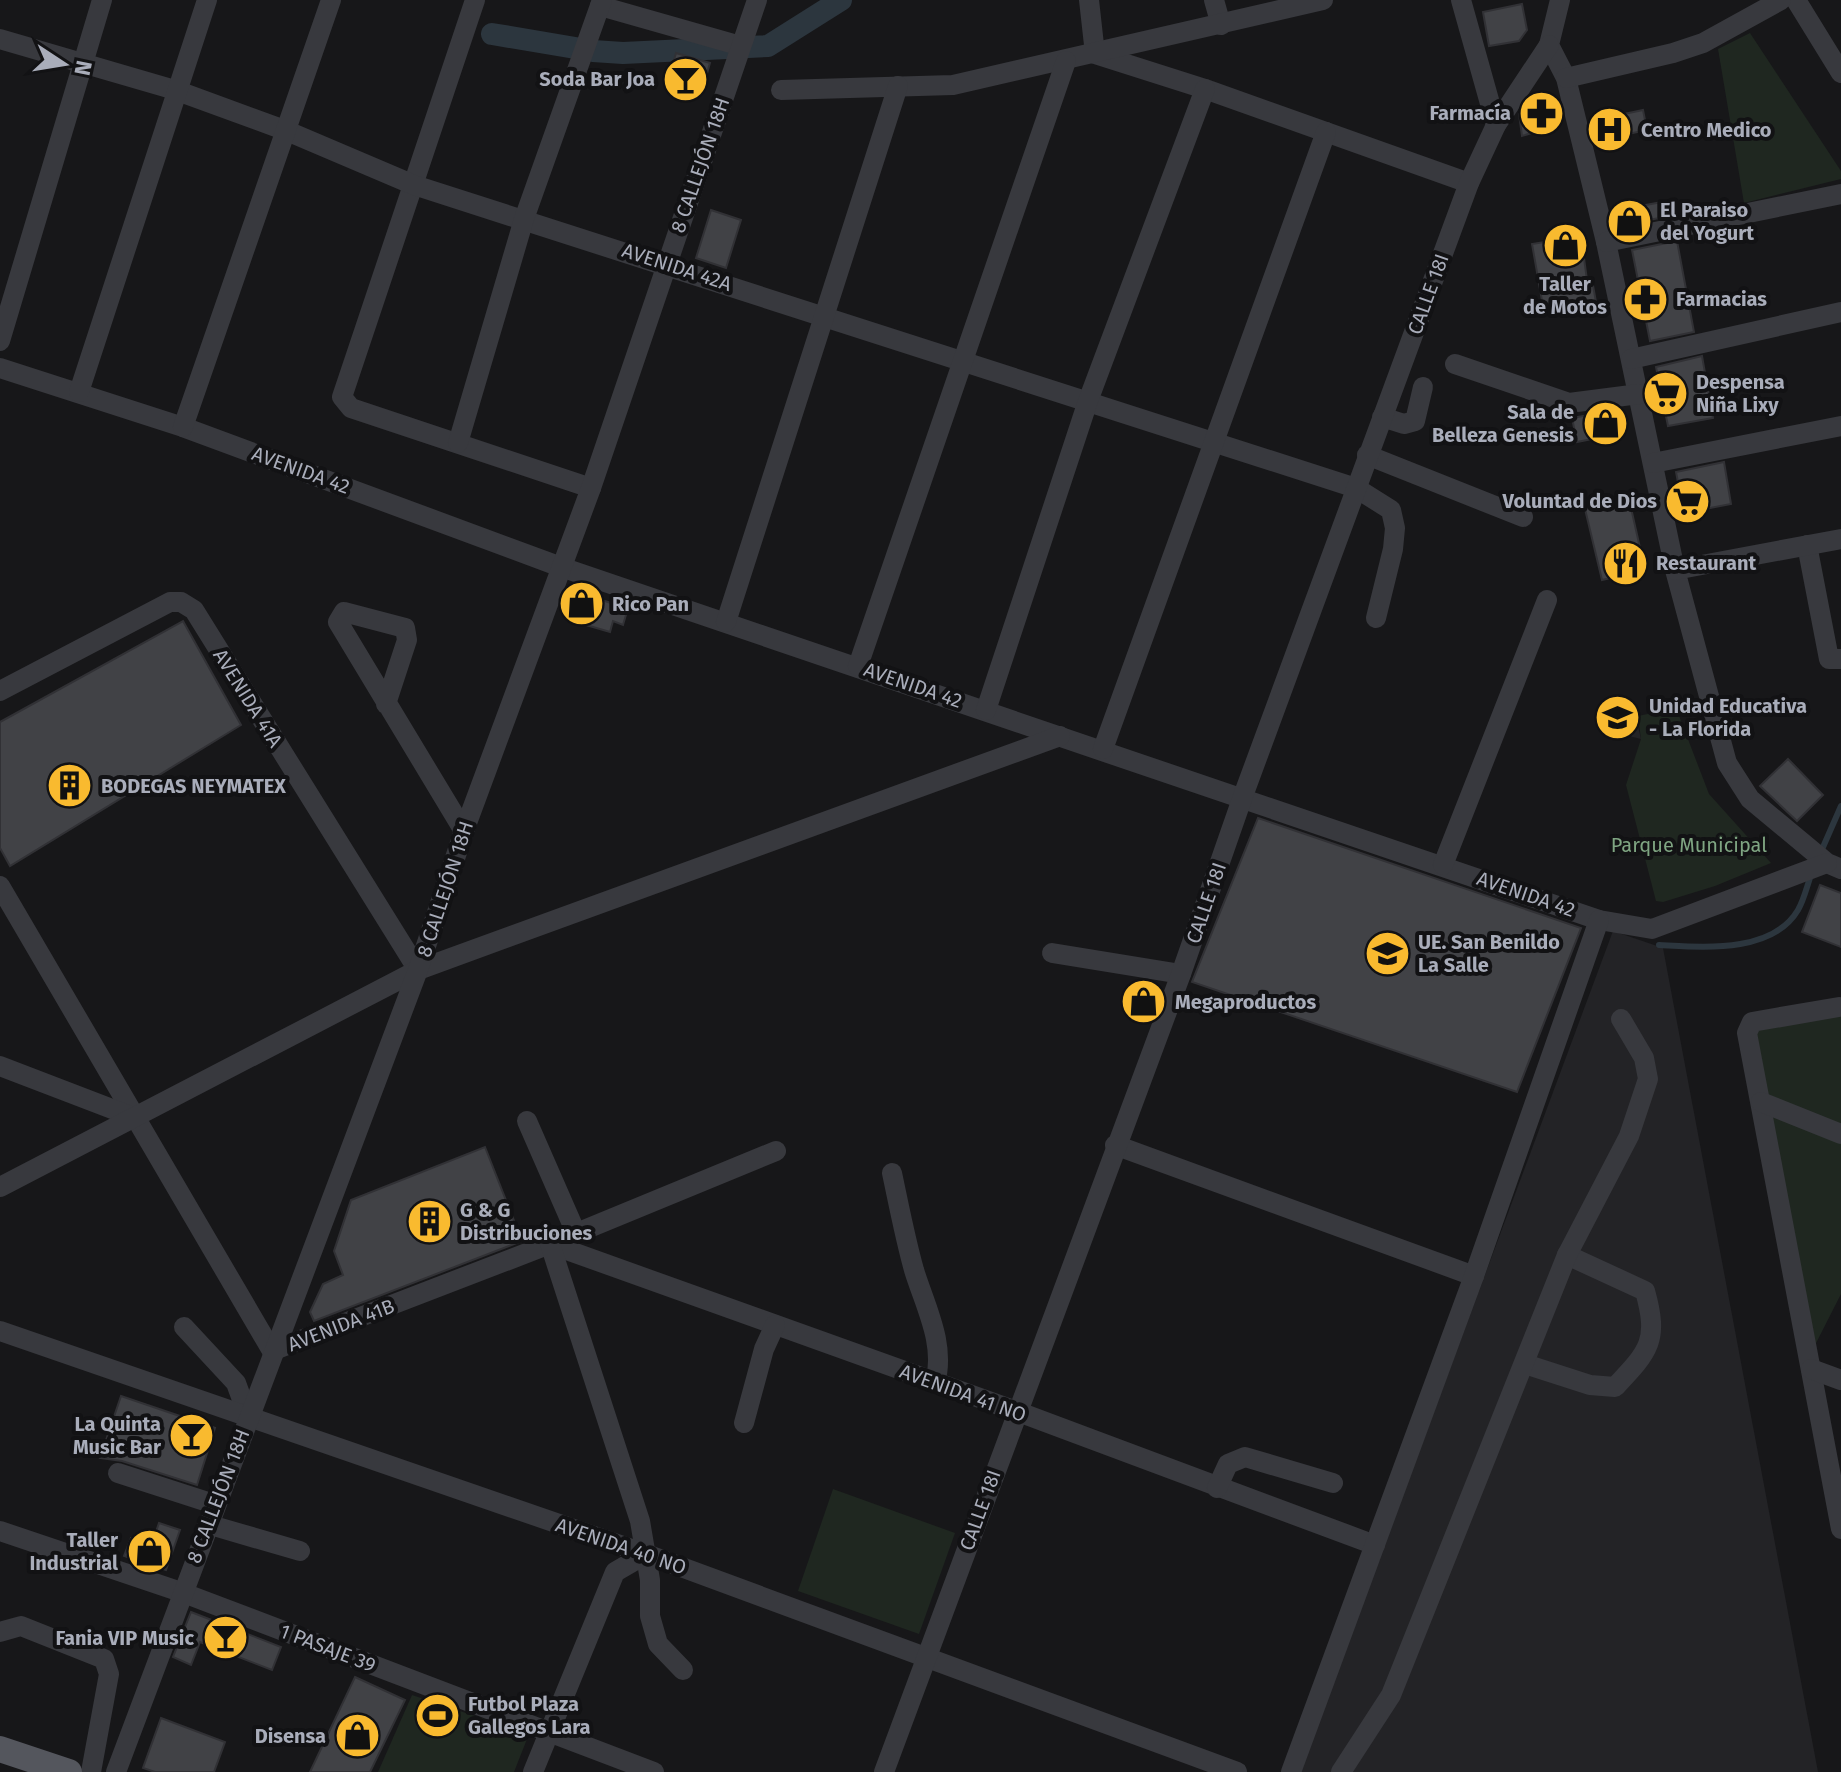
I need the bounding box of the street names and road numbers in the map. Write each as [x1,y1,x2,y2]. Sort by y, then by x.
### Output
street label: 8 CALLEJÓN 18H [666,94,734,236]
street label: AVENIDA 42A [619,238,735,296]
street label: CALLE 18I [1402,250,1454,338]
street label: AVENIDA 42 [249,441,353,499]
street label: AVENIDA 41A [208,644,288,752]
street label: AVENIDA 42 [861,657,965,713]
street label: 8 CALLEJÓN 18H [412,818,478,960]
street label: CALLE 18I [1181,859,1231,947]
street label: AVENIDA 42 [1474,866,1578,922]
street label: AVENIDA 41B [284,1294,398,1356]
street label: AVENIDA 41 NO [896,1359,1030,1427]
street label: 8 CALLEJÓN 18H [181,1426,255,1566]
street label: CALLE 18I [954,1466,1006,1554]
street label: AVENIDA 40 NO [553,1512,689,1580]
street label: 1 PASAJE 39 [277,1619,379,1677]

